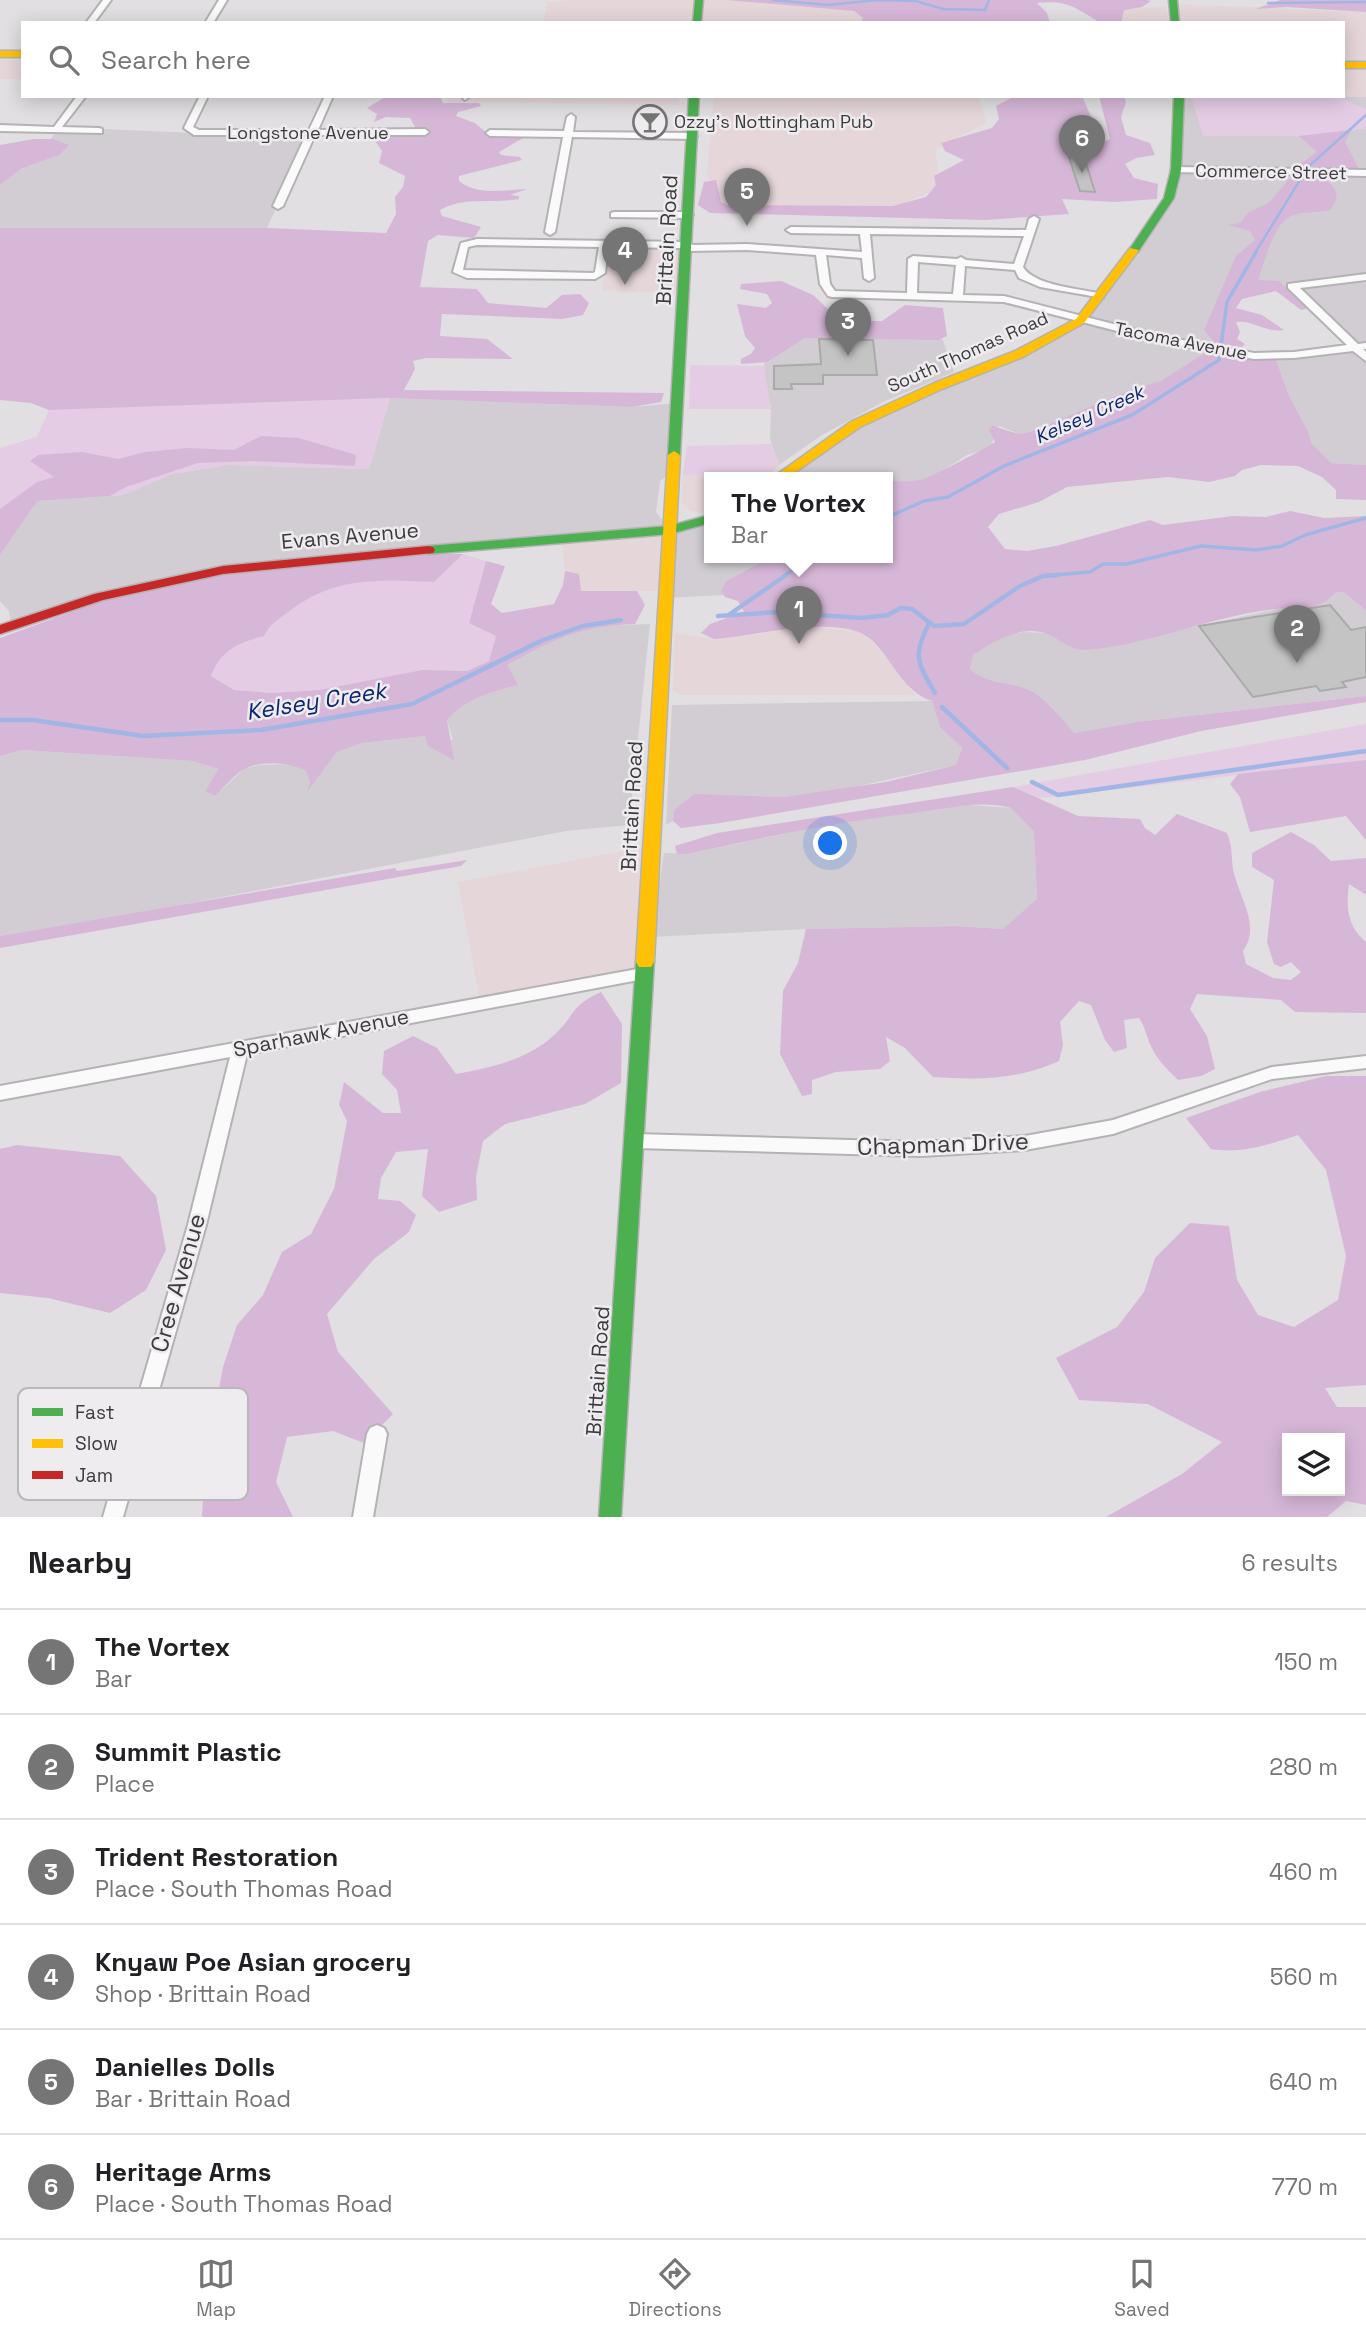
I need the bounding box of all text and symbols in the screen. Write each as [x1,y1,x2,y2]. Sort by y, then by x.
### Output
search box [21,21,1345,98]
icon: search [45,41,83,79]
text: Search here [101,43,251,77]
bar icon: Ozzy's Nottingham Pub [631,103,669,141]
place label: Ozzy's Nottingham Pub [674,110,873,133]
pin: 6 [1059,115,1105,173]
street label: Longstone Avenue [227,121,389,144]
street label: Commerce Street [1195,159,1347,184]
pin: 5 [724,168,770,226]
street label: Brittain Road [650,174,683,306]
pin: 4 [602,227,648,285]
pin: 3 [825,298,871,356]
street label: South Thomas Road [884,306,1052,397]
street label: Tacoma Avenue [1113,316,1249,365]
water label: Kelsey Creek [1031,378,1150,450]
popup [704,472,893,563]
text: The Vortex [731,486,866,520]
street label: Evans Avenue [280,516,420,555]
text: Bar [731,520,768,550]
pin: 1 [776,586,822,644]
pin: 2 [1274,605,1320,663]
water label: Kelsey Creek [244,675,391,727]
street label: Brittain Road [615,740,648,872]
your location [813,826,847,860]
street label: Sparhawk Avenue [231,1002,411,1063]
street label: Chapman Drive [856,1125,1030,1162]
street label: Cree Avenue [143,1210,212,1356]
street label: Brittain Road [579,1305,616,1437]
legend [18,1388,248,1500]
text: Fast [75,1400,115,1425]
text: Slow [75,1431,118,1456]
map controls [1282,1433,1345,1496]
button: layers [1282,1433,1345,1496]
text: Jam [75,1463,113,1488]
text: Nearby [28,1543,132,1582]
text: 6 results [1242,1548,1338,1578]
text: The Vortex [95,1630,230,1664]
text: 1 [46,1647,56,1677]
text: 150 m [1274,1647,1338,1677]
text: Bar [95,1664,132,1694]
text: Summit Plastic [95,1735,281,1769]
text: 2 [44,1752,58,1782]
text: 280 m [1269,1752,1338,1782]
text: Place [95,1769,155,1799]
text: Trident Restoration [95,1840,338,1874]
text: 3 [44,1857,58,1887]
text: 460 m [1269,1857,1338,1887]
text: Place · South Thomas Road [95,1874,392,1904]
text: Knyaw Poe Asian grocery [95,1945,411,1979]
text: 4 [44,1962,58,1992]
text: 560 m [1270,1962,1338,1992]
text: Shop · Brittain Road [95,1979,311,2009]
text: Danielles Dolls [95,2050,275,2084]
text: 5 [44,2067,58,2097]
text: 640 m [1269,2067,1338,2097]
text: Bar · Brittain Road [95,2084,291,2114]
text: Heritage Arms [95,2155,271,2189]
text: 6 [44,2172,58,2202]
text: 770 m [1272,2172,1338,2202]
text: Place · South Thomas Road [95,2189,392,2219]
tab: Map [196,2255,236,2322]
tab: Directions [629,2255,722,2322]
tab: Saved [1114,2255,1170,2322]

